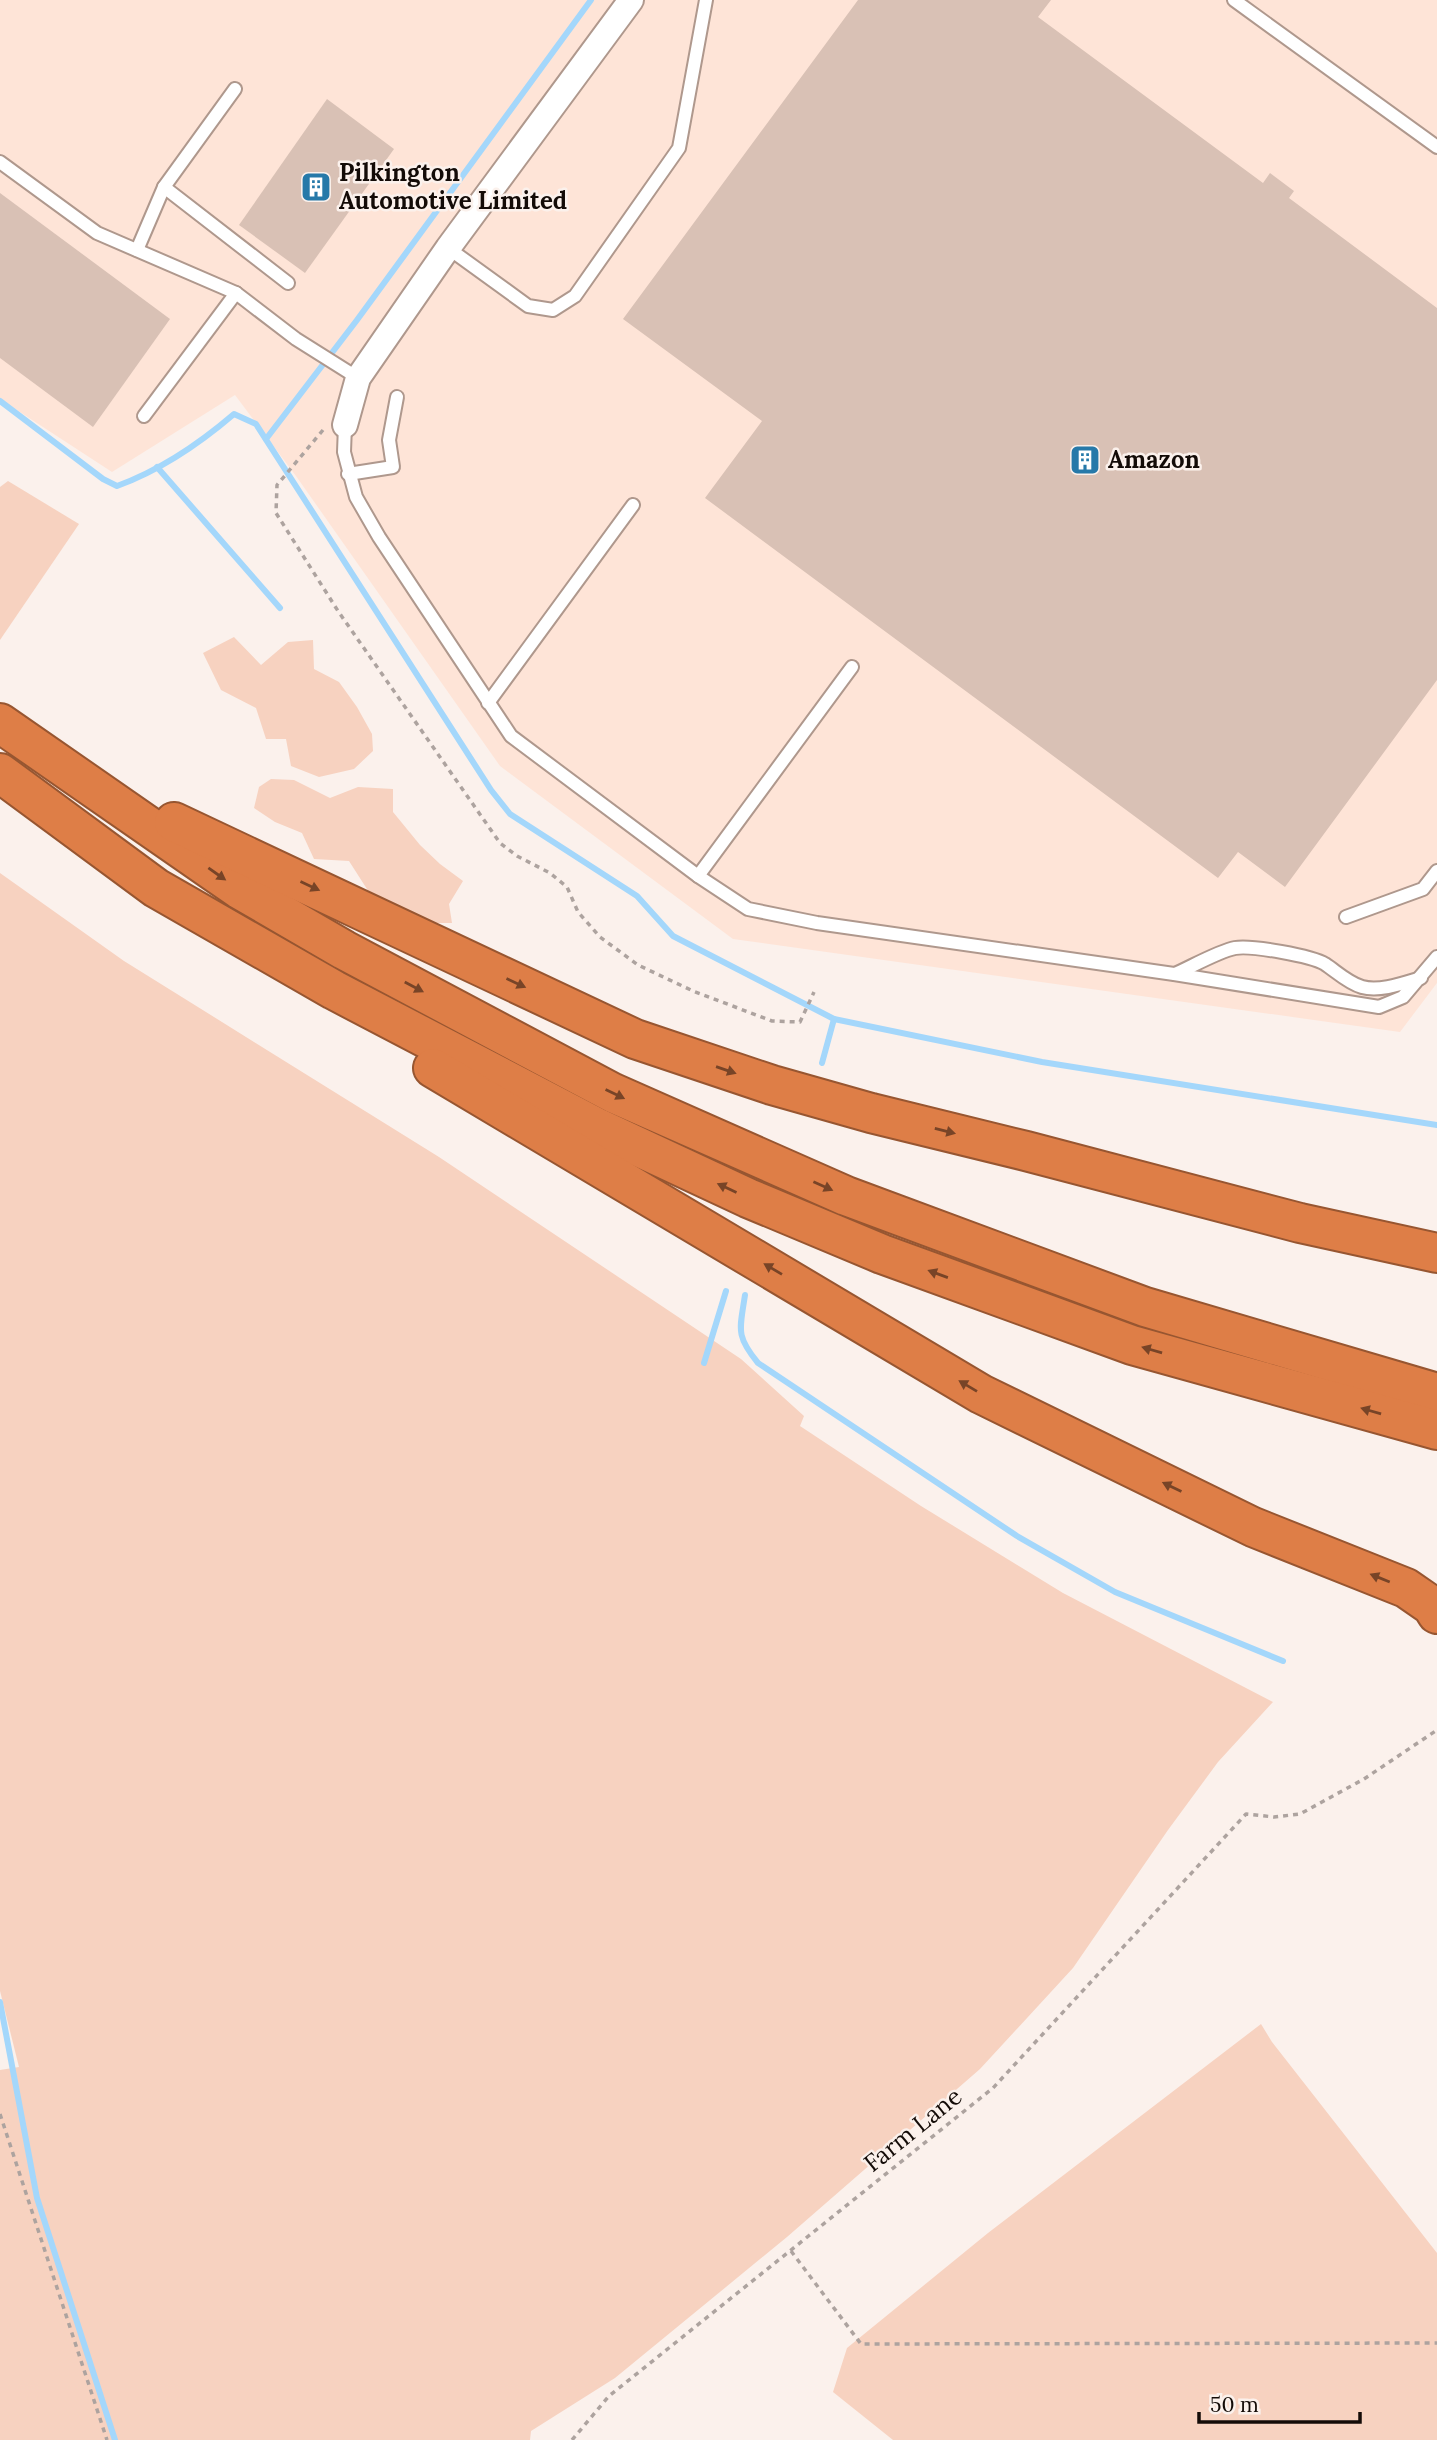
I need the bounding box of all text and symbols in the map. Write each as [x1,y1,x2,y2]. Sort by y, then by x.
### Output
place label: Pilkington Automotive Limited [339,157,567,216]
building icon: Pilkington Automotive Limited [299,170,333,204]
building icon: Amazon [1068,443,1102,477]
place label: Amazon [1108,444,1200,475]
one-way arrow [208,867,226,881]
one-way arrow [300,880,320,891]
one-way arrow [506,977,526,988]
one-way arrow [404,982,424,993]
one-way arrow [715,1065,736,1075]
one-way arrow [605,1088,625,1099]
one-way arrow [934,1126,956,1137]
one-way arrow [813,1180,833,1192]
one-way arrow [717,1182,737,1194]
one-way arrow [764,1263,783,1275]
one-way arrow [927,1269,948,1280]
one-way arrow [1141,1345,1162,1355]
one-way arrow [959,1380,978,1392]
one-way arrow [1360,1406,1381,1416]
one-way arrow [1162,1482,1182,1493]
one-way arrow [1370,1573,1391,1584]
street label: Farm Lane [857,2081,968,2179]
scale bar [1199,2380,1360,2424]
text: 50 m [1210,2391,1259,2418]

